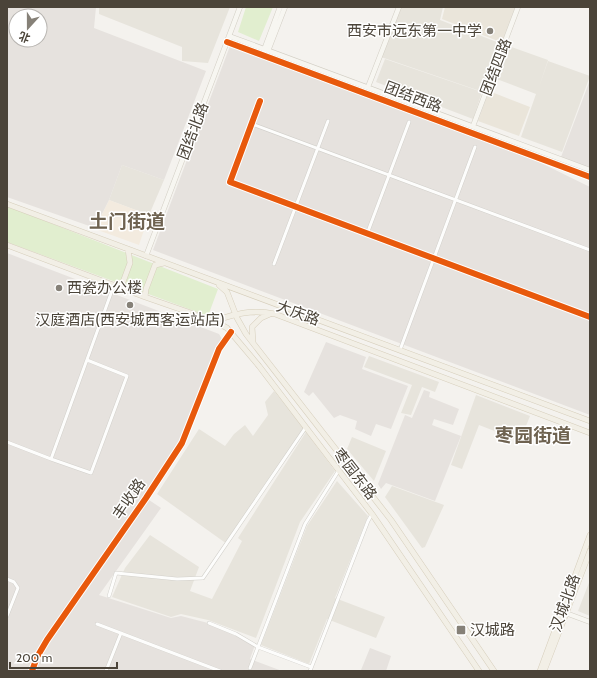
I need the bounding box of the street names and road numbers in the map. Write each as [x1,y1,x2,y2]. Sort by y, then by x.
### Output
street label: 团结四路 [477,36,515,98]
street label: 团结西路 [382,78,444,116]
street label: 团结北路 [174,100,212,162]
street label: 大庆路 [274,297,322,329]
street label: 枣园东路 [329,445,381,503]
street label: 丰收路 [109,475,149,523]
street label: 汉城北路 [546,572,584,634]

